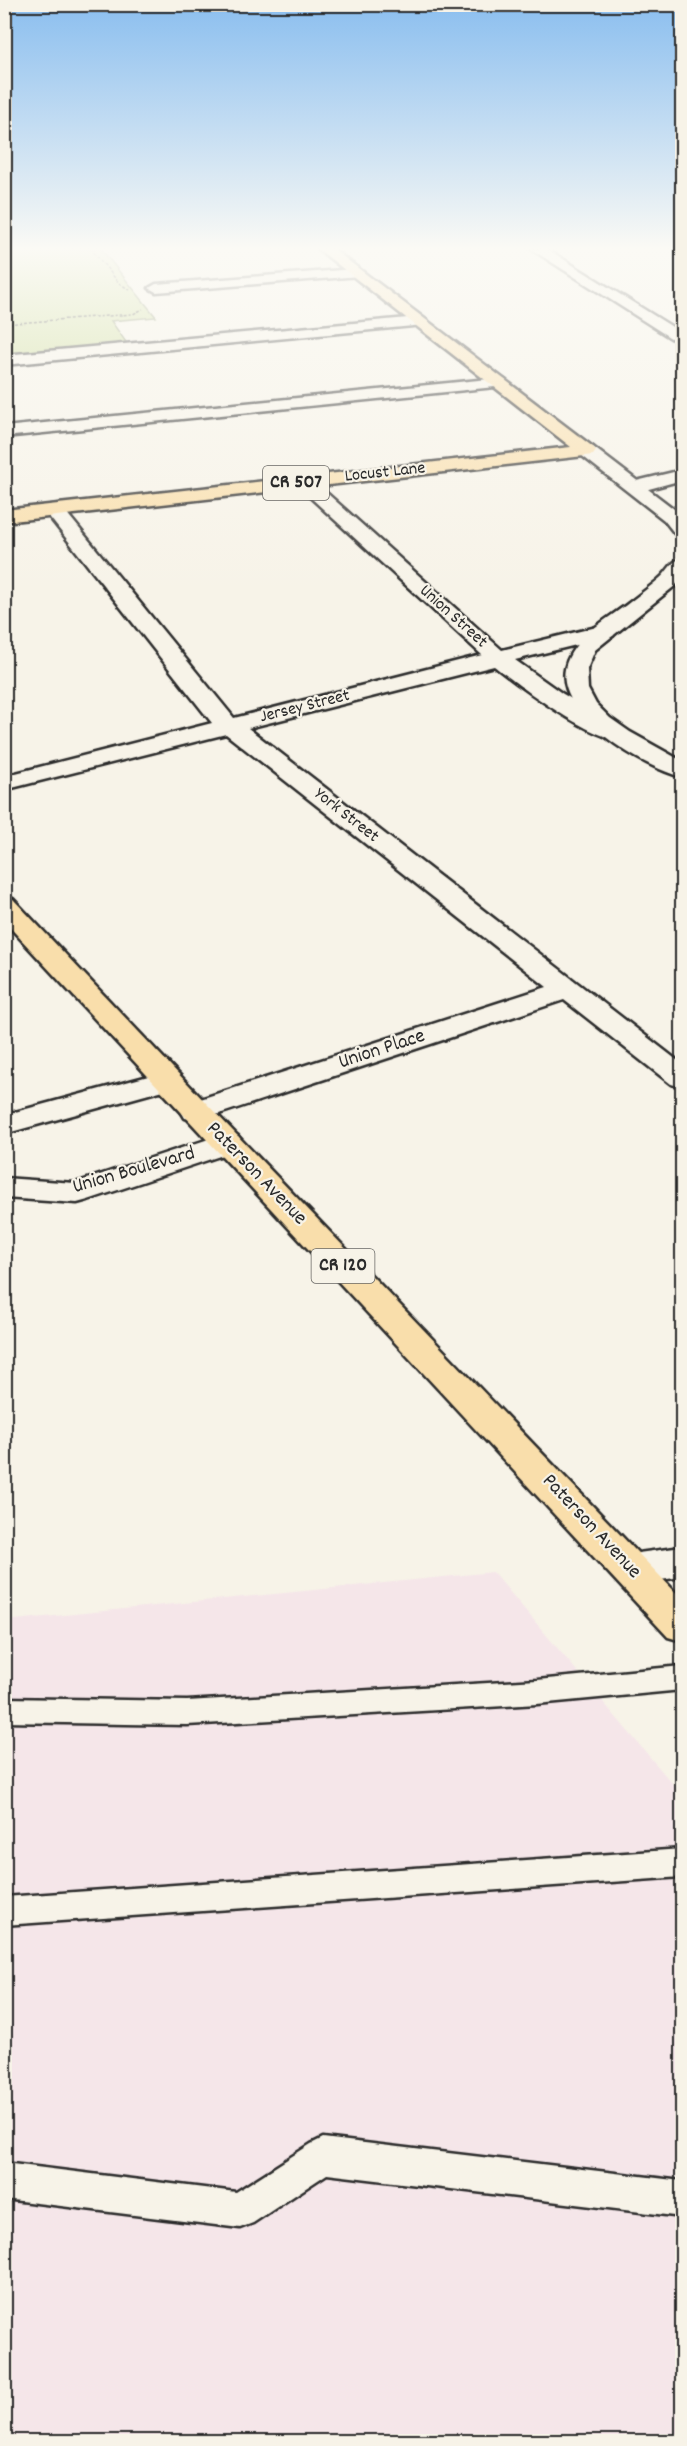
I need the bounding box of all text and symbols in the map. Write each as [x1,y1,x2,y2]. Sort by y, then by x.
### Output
street label: Locust Lane [344,456,427,490]
road number: CR 507 [263,466,329,500]
street label: Union Street [413,579,493,655]
street label: Jersey Street [257,684,353,730]
street label: York Street [308,783,384,850]
street label: Union Place [335,1022,429,1078]
street label: Paterson Avenue [199,1115,313,1233]
street label: Union Boulevard [69,1139,199,1203]
road number: CR 120 [312,1249,374,1283]
street label: Paterson Avenue [534,1468,648,1586]

